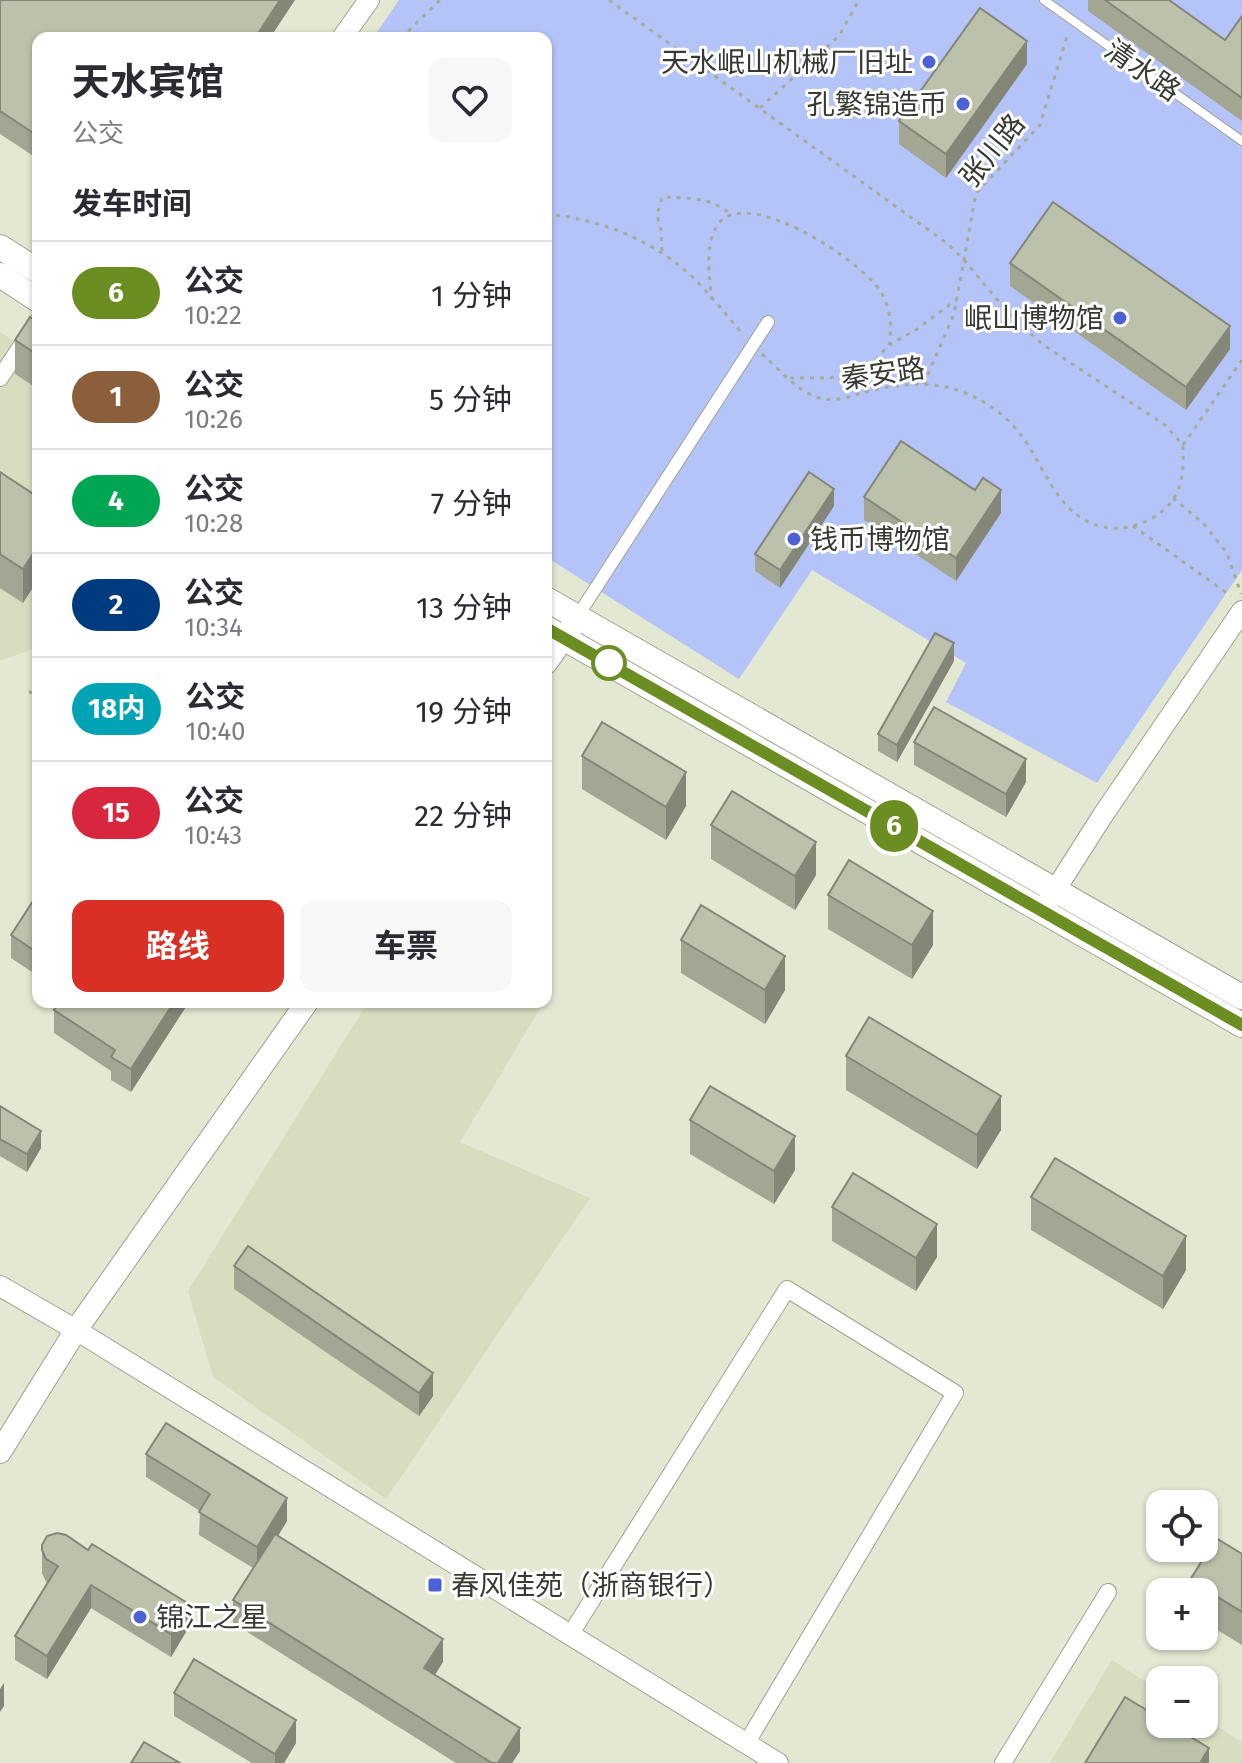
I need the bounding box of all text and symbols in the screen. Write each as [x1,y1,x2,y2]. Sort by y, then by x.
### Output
street label: 清水路 [1099,33,1187,108]
place label: 天水岷山机械厂旧址 [661,46,913,79]
marker: 天水岷山机械厂旧址 [920,53,938,71]
button: heart [428,58,512,142]
text: 天水宾馆 [72,59,224,105]
place label: 孔繁锦造币 [807,88,947,121]
marker: 孔繁锦造币 [954,95,972,113]
street label: 张川路 [953,107,1032,193]
text: 公交 [72,118,124,149]
text: 发车时间 [72,186,192,222]
text: 公交 [184,263,244,299]
text: 6 [108,276,124,309]
text: 1 分钟 [431,278,512,314]
text: 10:22 [184,300,242,331]
place label: 岷山博物馆 [964,302,1104,335]
marker: 岷山博物馆 [1111,309,1129,327]
street label: 秦安路 [839,351,927,396]
text: 公交 [184,367,244,403]
text: 1 [110,380,123,413]
text: 5 分钟 [429,382,512,418]
text: 10:26 [184,404,243,435]
text: 公交 [184,471,244,507]
text: 4 [108,484,124,517]
text: 7 分钟 [431,486,512,522]
text: 10:28 [184,508,243,539]
place label: 钱币博物馆 [810,523,950,556]
marker: 钱币博物馆 [785,530,803,548]
text: 公交 [184,575,244,611]
text: 2 [109,588,123,621]
text: 13 分钟 [416,590,512,626]
text: 10:34 [184,612,243,643]
unlabelled marker [592,646,626,680]
text: 公交 [185,679,245,715]
text: 18内 [88,692,145,725]
text: 19 分钟 [415,694,512,730]
text: 10:40 [185,716,245,747]
text: 公交 [184,783,244,819]
text: 15 [102,796,130,829]
text: 22 分钟 [414,798,512,834]
line badge: 6 [868,800,920,852]
text: 6 [886,809,902,842]
text: 10:43 [184,820,242,851]
button: 路线 [72,900,284,992]
button: 车票 [300,900,512,992]
map controls [1146,1490,1218,1738]
button: locate [1146,1490,1218,1562]
place label: 春风佳苑（浙商银行） [451,1569,731,1602]
marker: 春风佳苑（浙商银行） [426,1576,444,1594]
button: + [1146,1578,1218,1650]
place label: 锦江之星 [156,1601,268,1634]
marker: 锦江之星 [131,1608,149,1626]
button: − [1146,1666,1218,1738]

